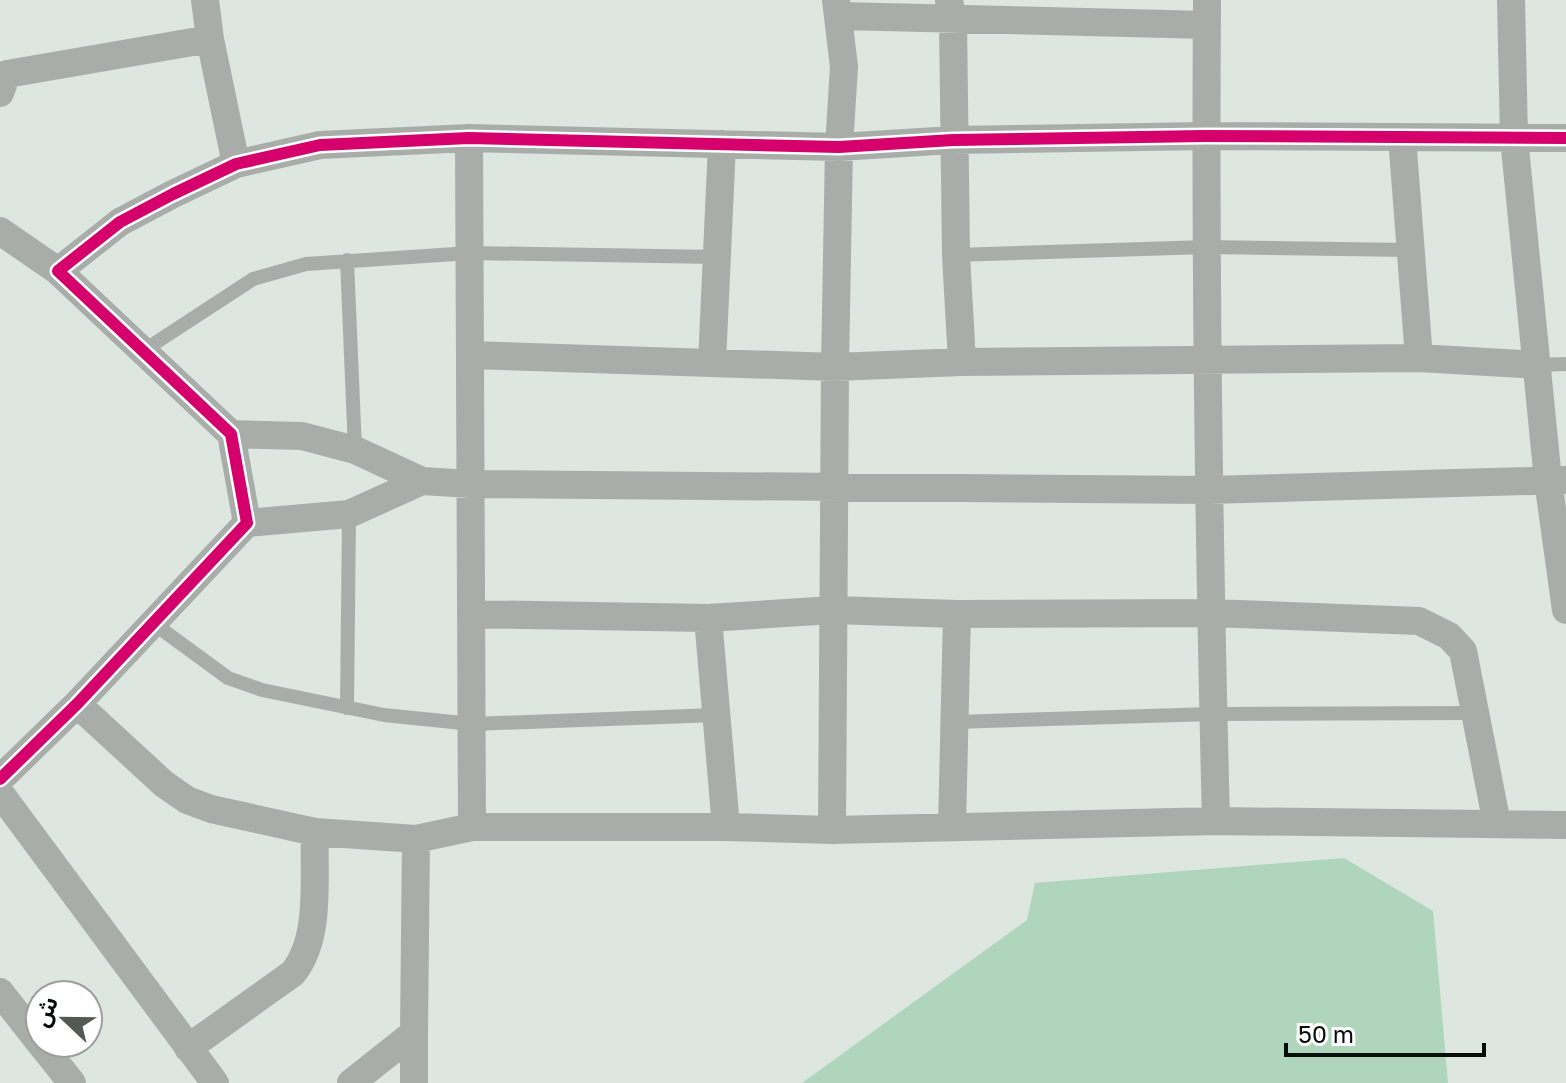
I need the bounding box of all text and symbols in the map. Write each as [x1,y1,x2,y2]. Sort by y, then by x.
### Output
north arrow [24,979,104,1059]
text: ش [27,992,63,1030]
scale bar [1286,1007,1484,1057]
text: 50 m [1298,1019,1354,1048]

